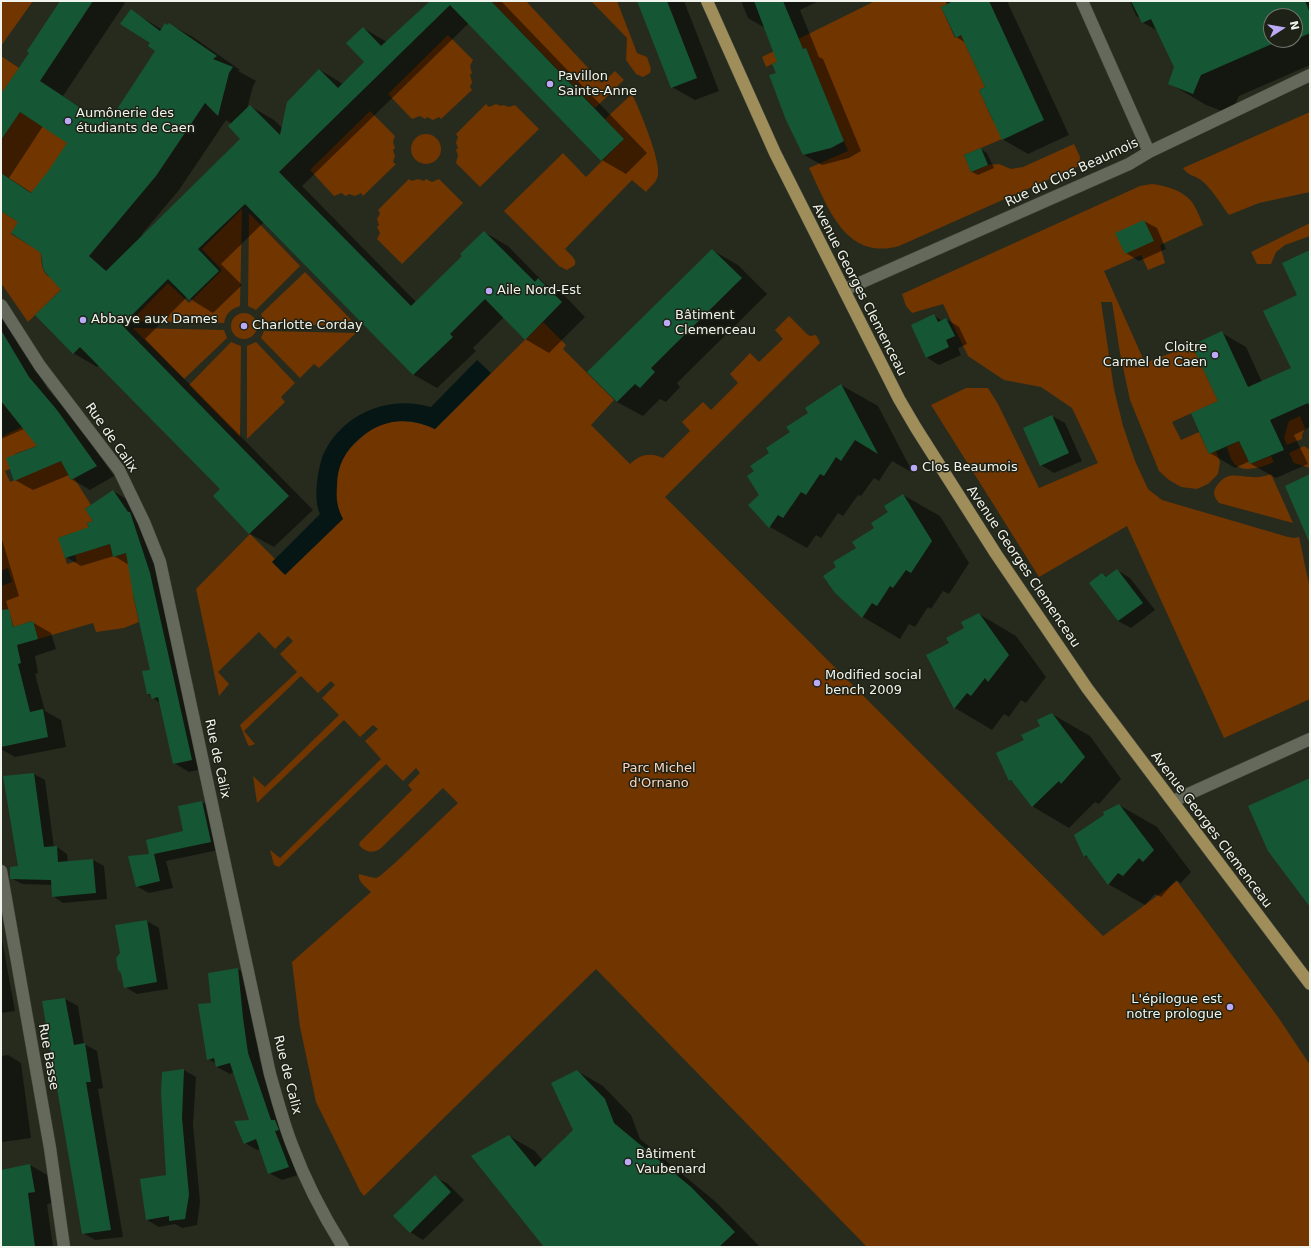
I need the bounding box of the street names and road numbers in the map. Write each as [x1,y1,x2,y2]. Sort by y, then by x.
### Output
street label: Rue du Clos Beaumois [1003,135,1141,211]
street label: Avenue Georges Clemenceau [809,201,909,379]
street label: Rue de Calix [81,400,141,476]
street label: Avenue Georges Clemenceau [963,483,1083,651]
street label: Rue de Calix [201,718,233,800]
street label: Avenue Georges Clemenceau [1147,749,1275,911]
street label: Rue Basse [34,1023,62,1091]
street label: Rue de Calix [270,1034,304,1116]

